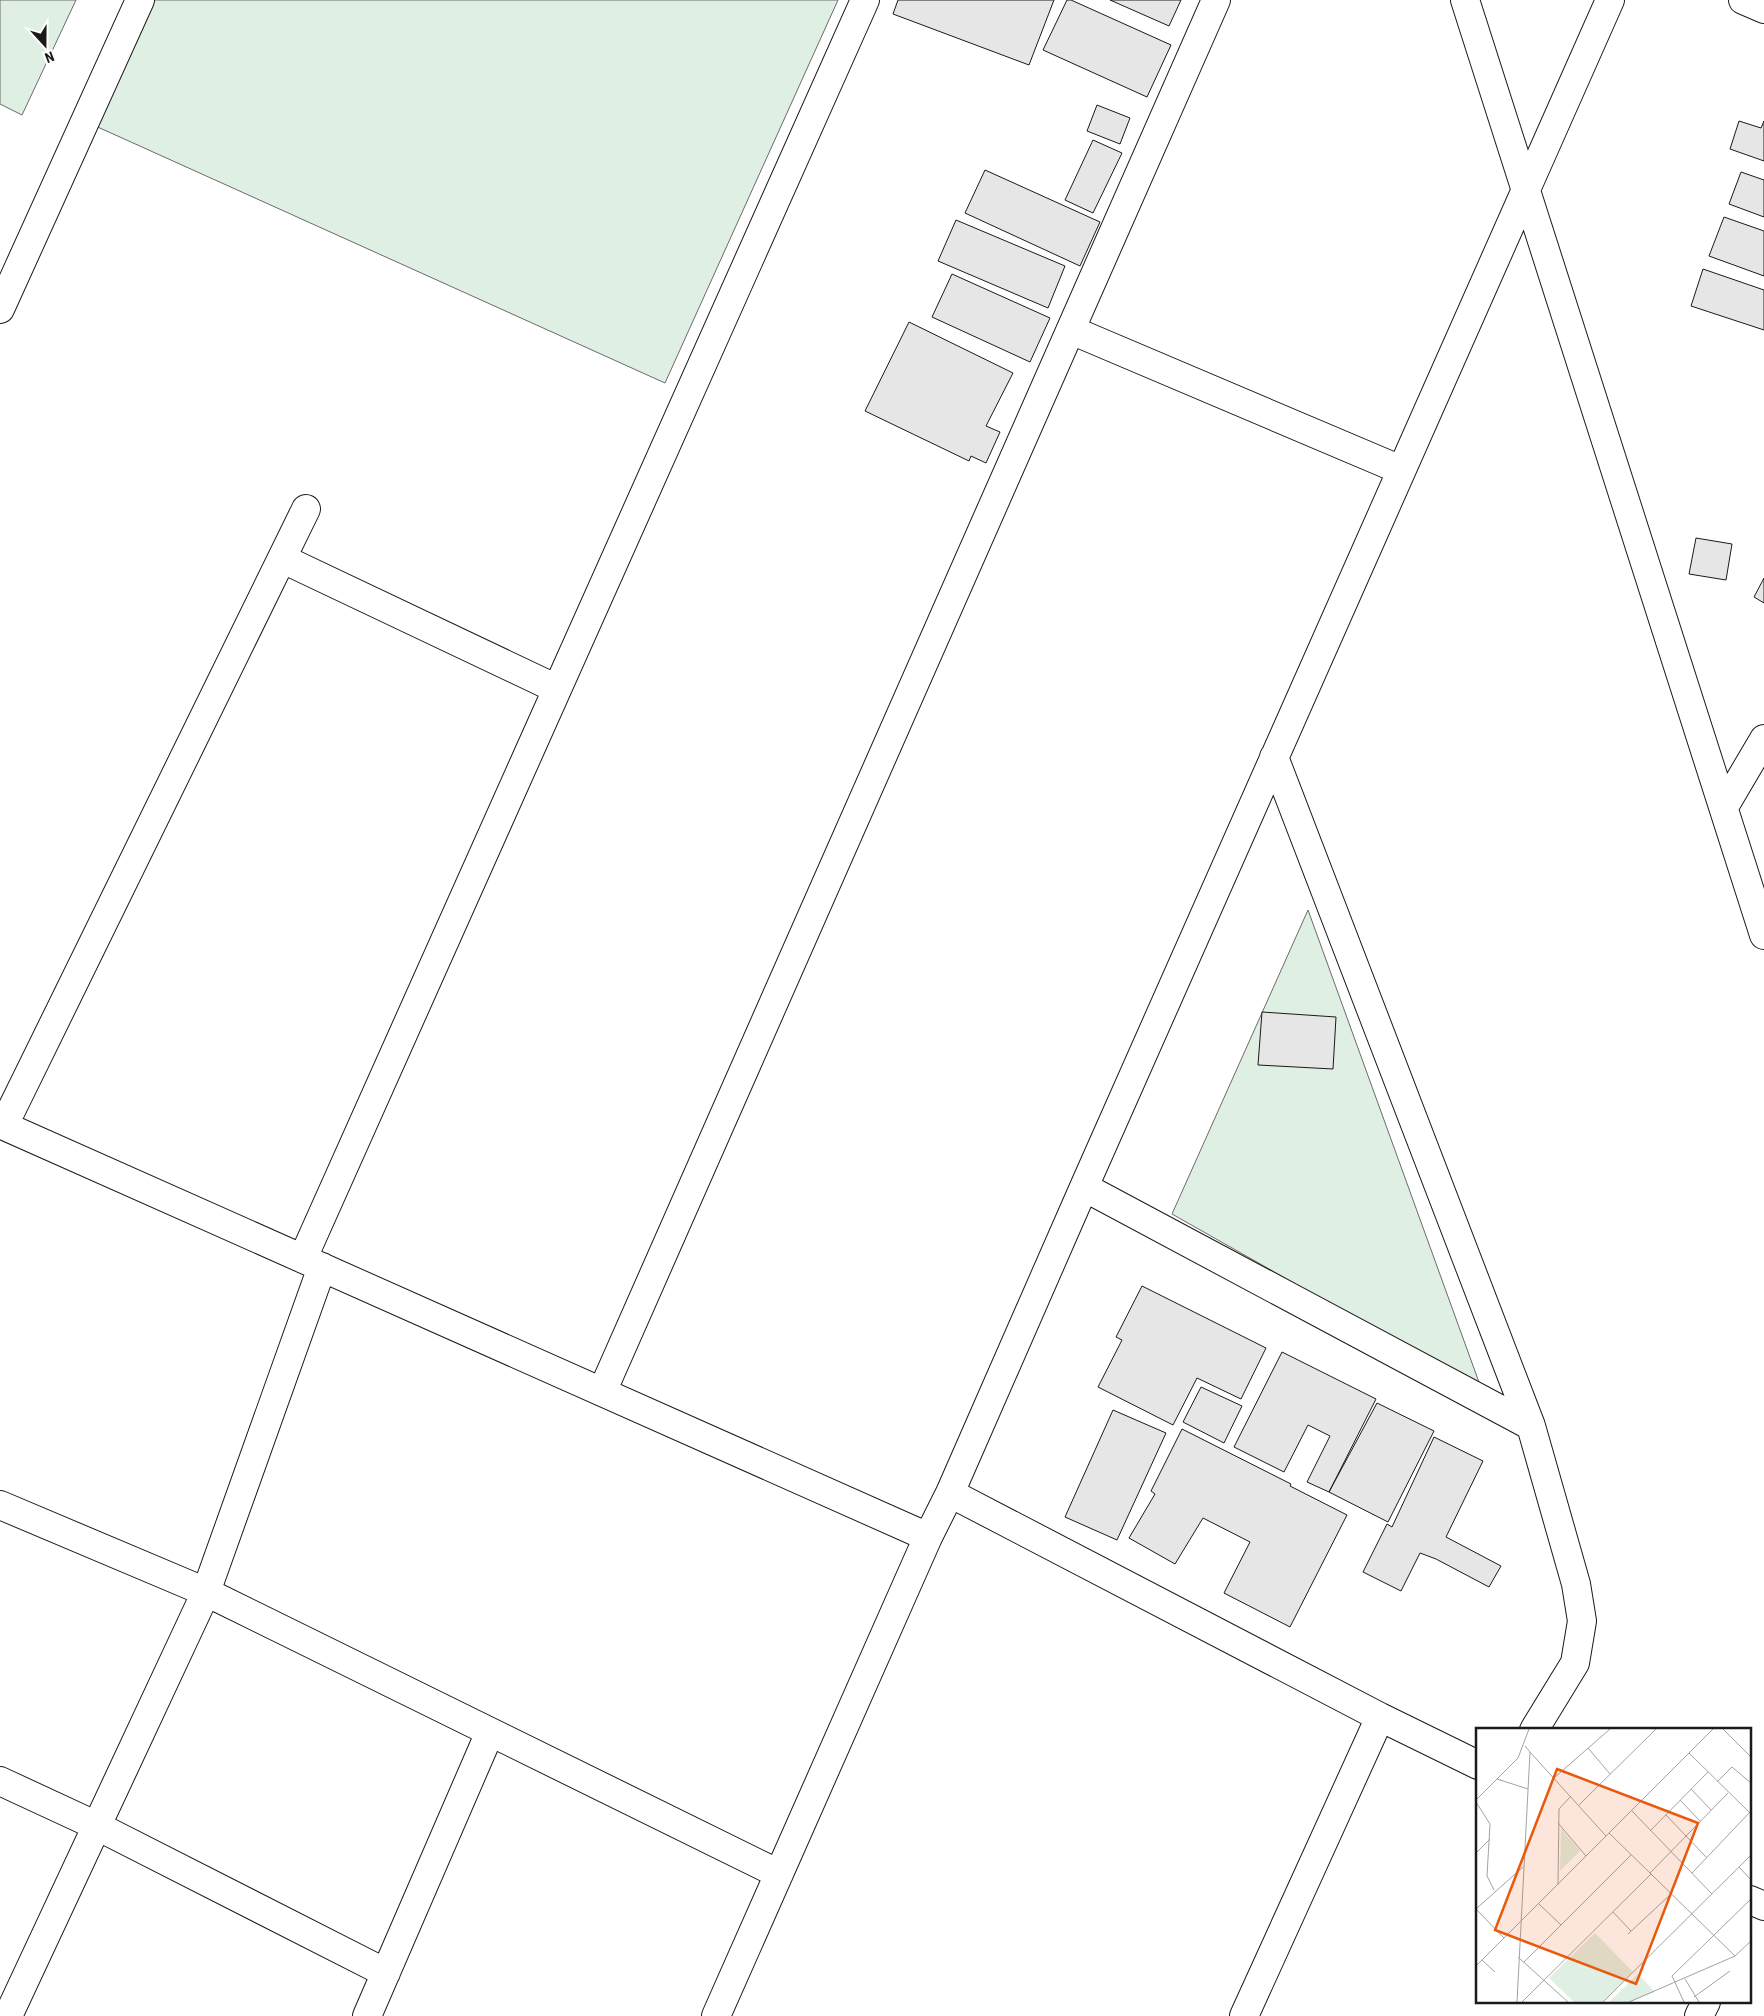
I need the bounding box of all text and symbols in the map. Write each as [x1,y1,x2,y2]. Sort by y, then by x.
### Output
north arrow [20,20,70,70]
text: N [43,48,57,66]
inset map [1476,1728,1752,2004]

